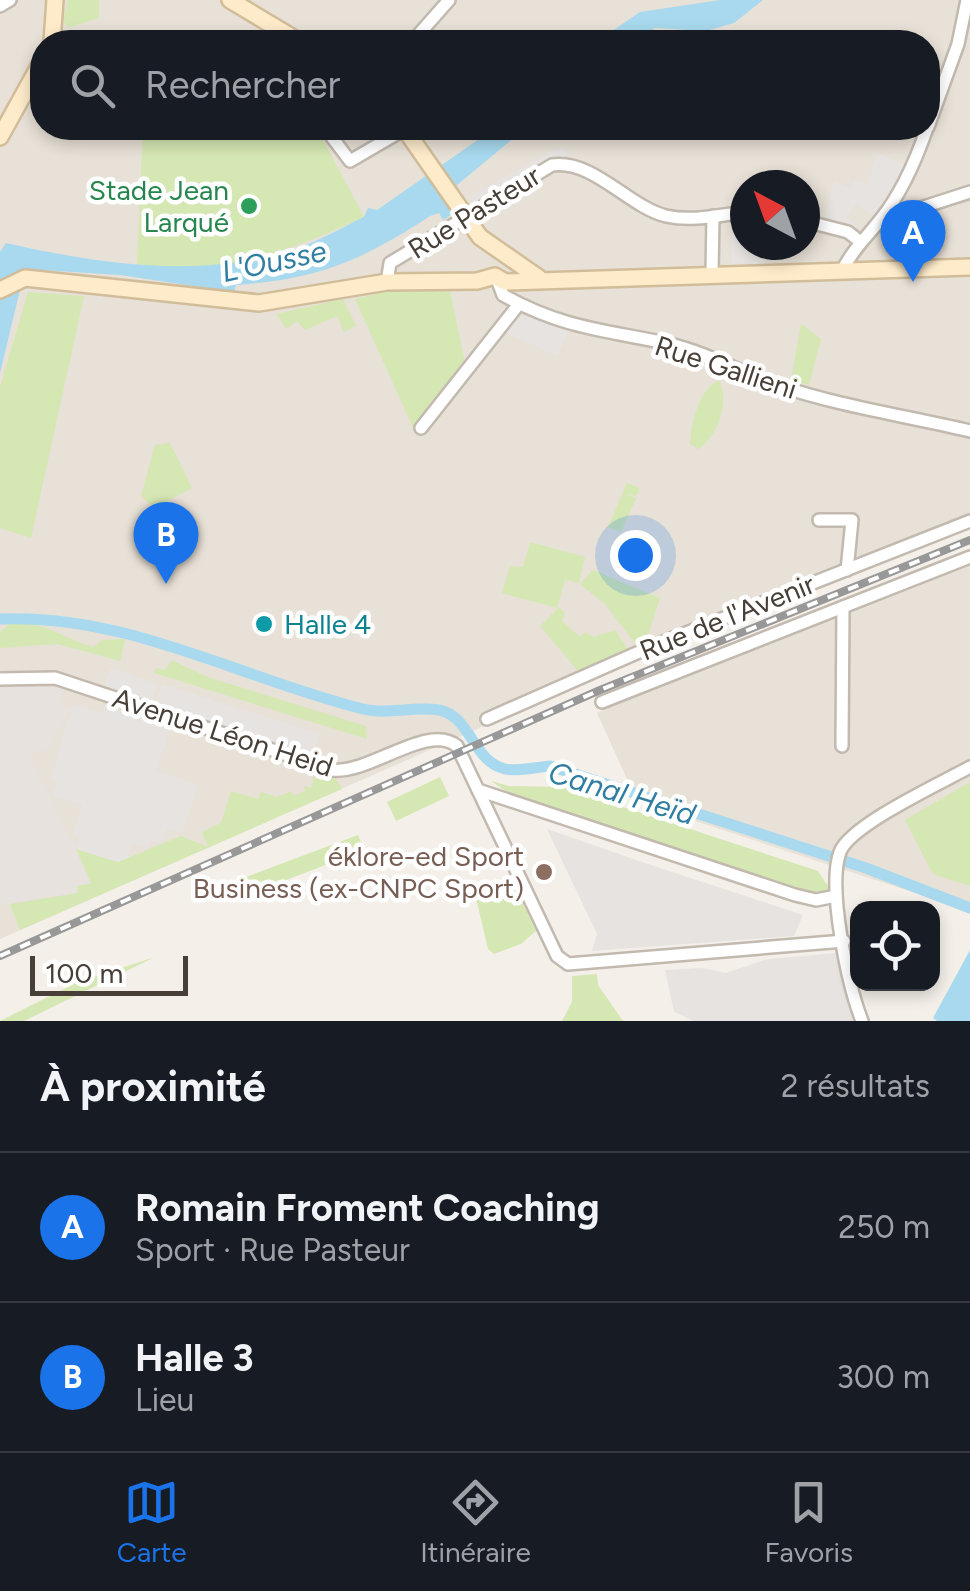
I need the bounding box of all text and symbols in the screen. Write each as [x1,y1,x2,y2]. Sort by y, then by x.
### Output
search box [30,30,940,140]
icon: search [65,58,120,113]
text: Rechercher [145,62,340,108]
street label: Rue Pasteur [402,158,547,266]
north arrow [730,170,820,260]
place label: Stade Jean Larqué [89,173,229,239]
marker: Stade Jean Larqué [238,195,260,217]
pin: A [880,200,946,282]
water label: L'Ousse [218,232,330,290]
street label: Rue Gallieni [651,328,801,406]
pin: B [134,502,198,584]
your location [610,530,661,581]
street label: Rue de l'Avenir [635,566,820,668]
place label: Halle 4 [284,607,371,641]
marker: Halle 4 [253,613,275,635]
street label: Avenue Léon Heid [109,680,337,784]
water label: Canal Heïd [544,753,700,833]
place label: éklore-ed Sport Business (ex-CNPC Sport) [193,839,524,905]
marker: éklore-ed Sport Business (ex-CNPC Sport) [533,861,555,883]
map controls [850,901,940,991]
button: locate [850,901,940,991]
scale bar [30,951,188,996]
text: 100 m [45,956,123,990]
text: À proximité [40,1061,266,1112]
text: 2 résultats [781,1067,930,1105]
text: Romain Froment Coaching [135,1185,599,1231]
text: A [61,1208,84,1246]
text: 250 m [838,1208,930,1246]
text: Sport · Rue Pasteur [135,1231,410,1269]
text: Halle 3 [135,1335,254,1381]
text: B [63,1358,82,1396]
text: 300 m [836,1358,930,1396]
text: Lieu [135,1381,194,1419]
tab: Carte [117,1475,187,1569]
tab: Itinéraire [420,1475,531,1569]
tab: Favoris [765,1475,853,1569]

